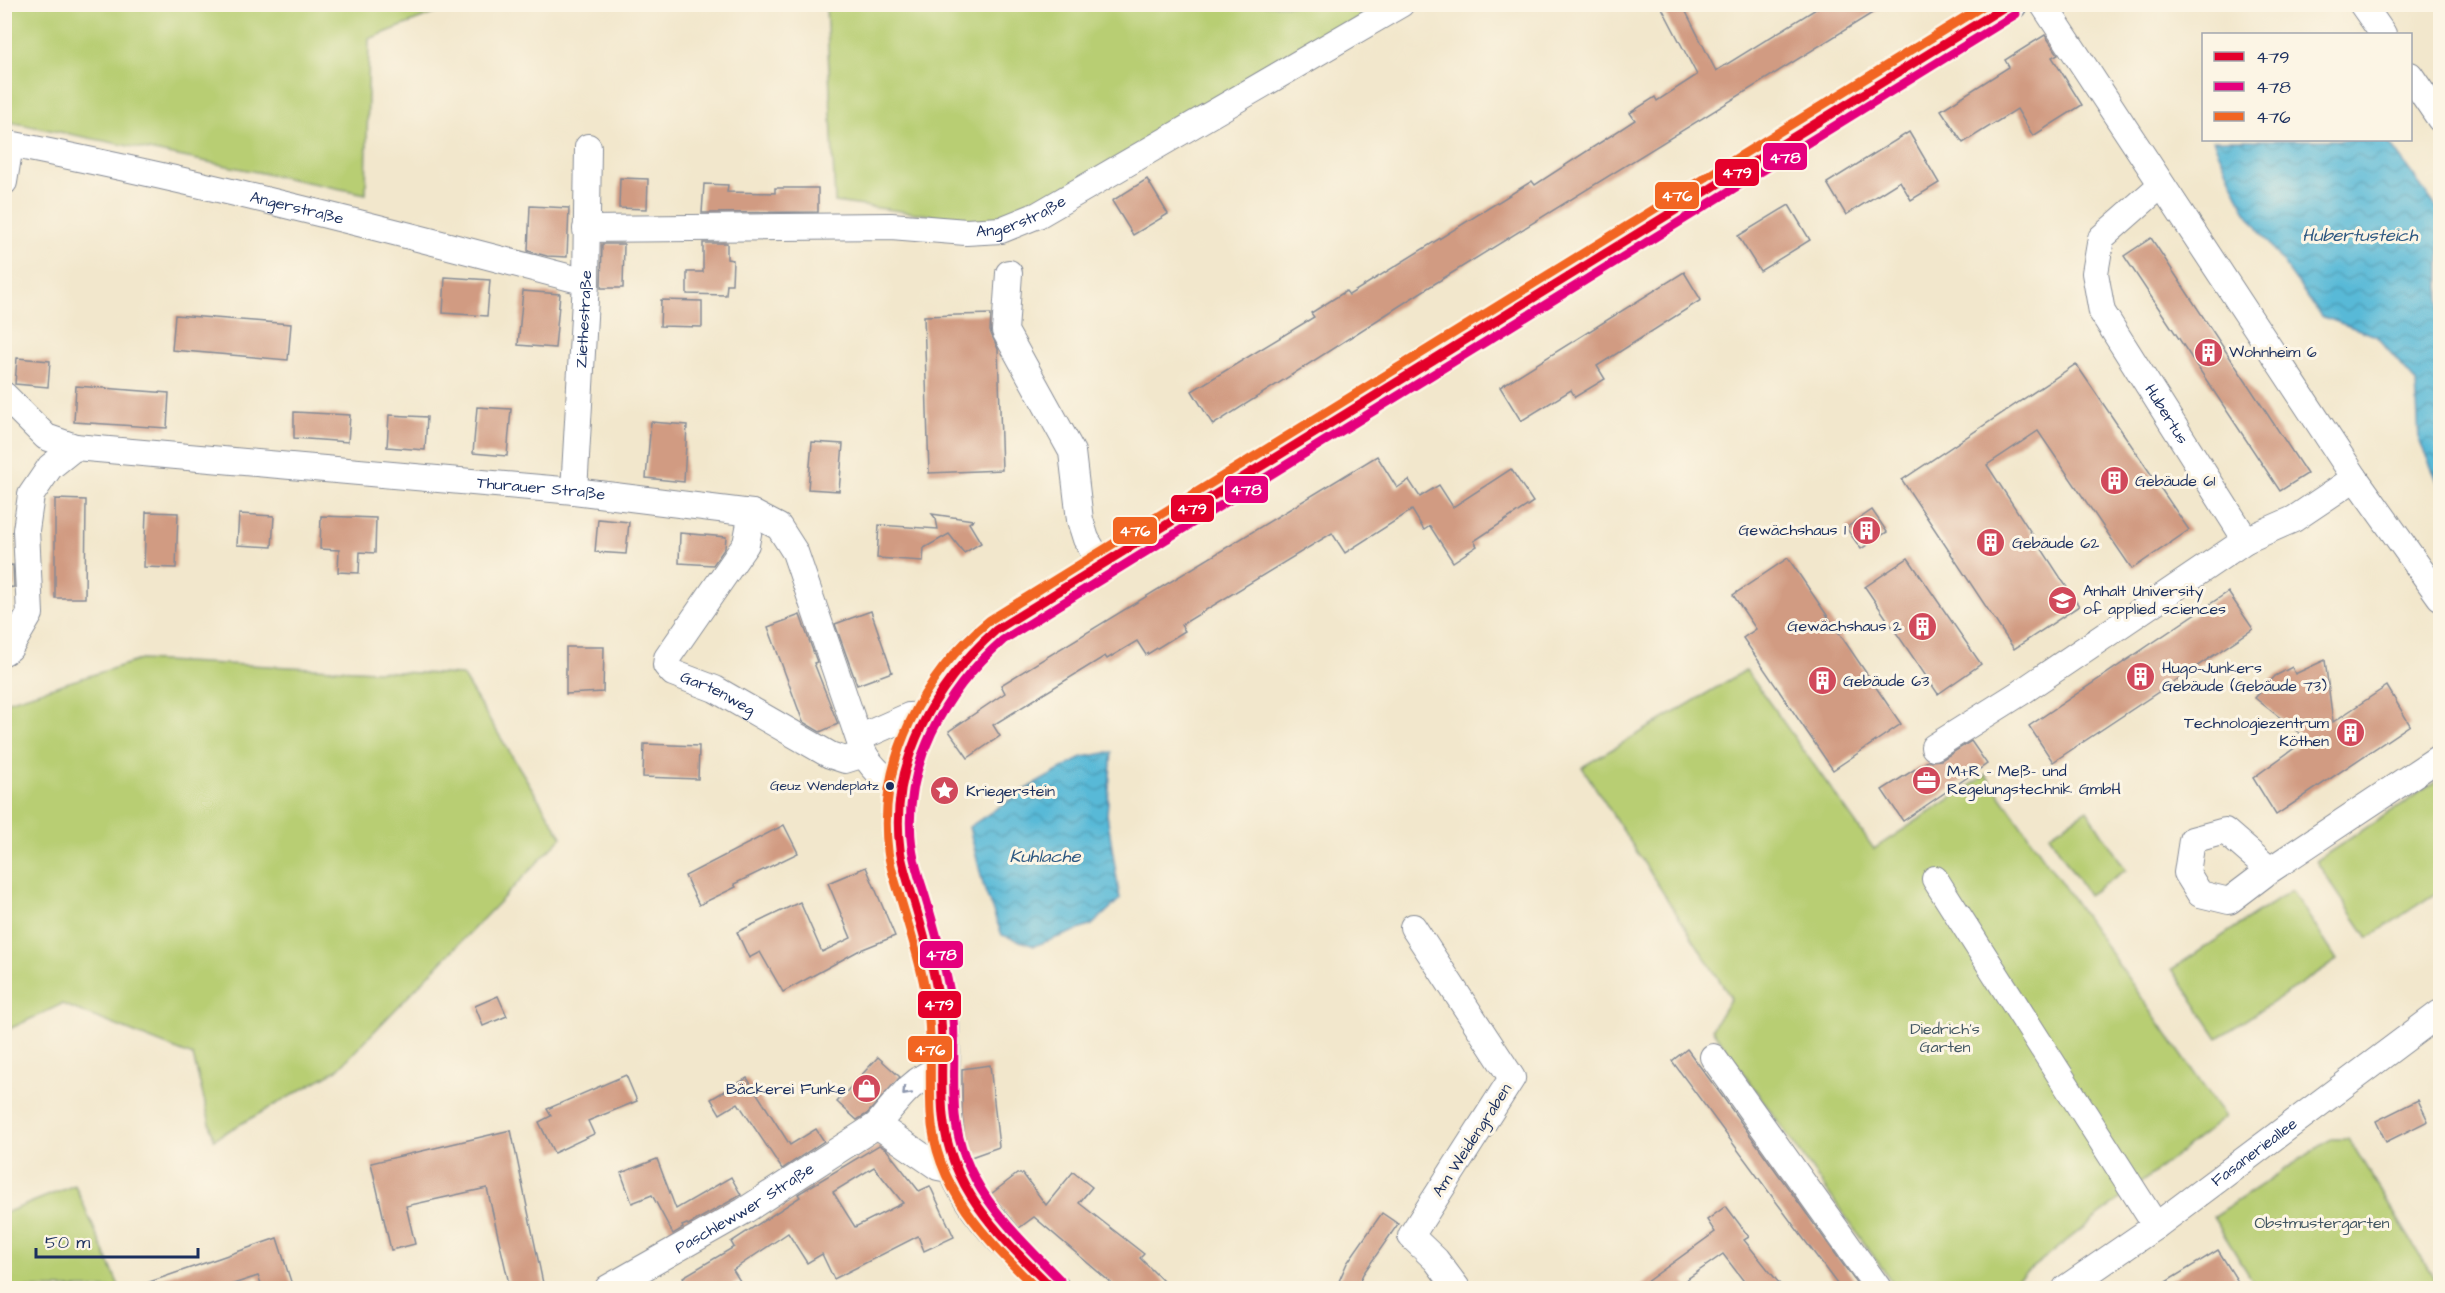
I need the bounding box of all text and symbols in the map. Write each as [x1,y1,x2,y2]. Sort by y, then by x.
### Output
legend [2202,33,2412,141]
text: 479 [2256,45,2290,70]
text: 478 [2256,75,2291,100]
text: 476 [2256,105,2291,130]
line badge: 478 [1762,142,1808,171]
text: 478 [1769,147,1801,169]
line badge: 479 [1714,158,1760,187]
text: 479 [1722,162,1752,184]
line badge: 476 [1654,181,1700,210]
text: 476 [1662,185,1692,207]
street label: Angerstraße [248,186,346,230]
street label: Angerstraße [975,190,1070,242]
water label: Hubertusteich [2302,223,2419,248]
street label: Ziethestraße [570,270,597,369]
building icon: Wohnheim 6 [2192,336,2224,368]
place label: Wohnheim 6 [2229,341,2317,363]
street label: Hubertus [2139,380,2194,448]
building icon: Gebäude 61 [2098,465,2130,497]
place label: Gebäude 61 [2135,470,2215,492]
street label: Thurauer Straße [476,471,607,506]
line badge: 478 [1224,475,1269,504]
text: 478 [1230,479,1262,501]
line badge: 479 [1170,494,1215,523]
text: 479 [1177,498,1207,520]
building icon: Gewächshaus 1 [1851,514,1883,546]
line badge: 476 [1112,516,1158,545]
place label: Gewächshaus 1 [1738,519,1846,541]
text: 476 [1120,520,1150,542]
building icon: Gebäude 62 [1975,527,2007,559]
place label: Gebäude 62 [2012,532,2099,554]
place label: Anhalt University of applied sciences [2083,580,2226,620]
school or university icon: Anhalt University of applied sciences [2046,584,2078,616]
building icon: Gewächshaus 2 [1907,610,1939,642]
place label: Gewächshaus 2 [1787,615,1902,637]
place label: Hugo-Junkers Gebäude (Gebäude 73) [2162,657,2327,697]
building icon: Hugo-Junkers Gebäude (Gebäude 73) [2125,661,2157,693]
building icon: Gebäude 63 [1806,665,1838,697]
street label: Gartenweg [677,666,759,722]
place label: Gebäude 63 [1843,670,1929,692]
place label: Technologiezentrum Köthen [2184,712,2330,752]
building icon: Technologiezentrum Köthen [2334,716,2366,748]
place label: M+R - Meß- und Regelungstechnik GmbH [1947,760,2121,801]
office icon: M+R - Meß- und Regelungstechnik GmbH [1910,764,1942,796]
place icon: Kriegerstein [929,775,961,807]
place label: Geuz Wendeplatz [770,776,879,796]
marker: Geuz Wendeplatz [884,780,896,792]
place label: Kriegerstein [966,780,1055,803]
water label: Kuhlache [1010,844,1082,869]
line badge: 478 [919,940,964,969]
text: 478 [925,944,957,966]
line badge: 479 [917,990,962,1019]
text: 479 [924,994,954,1016]
park label: Diedrich's Garten [1910,1018,1980,1058]
line badge: 476 [907,1035,953,1063]
text: 476 [915,1039,945,1061]
shop icon: Bäckerei Funke [851,1073,883,1105]
place label: Bäckerei Funke [726,1078,846,1100]
street label: Am Weidengraben [1427,1079,1518,1201]
one-way arrow [902,1085,913,1095]
street label: Fasanerieallee [2207,1113,2302,1192]
street label: Paschlewwer Straße [671,1157,819,1259]
park label: Obstmustergarten [2254,1212,2390,1235]
scale bar [36,1221,198,1259]
text: 50 m [45,1230,90,1255]

